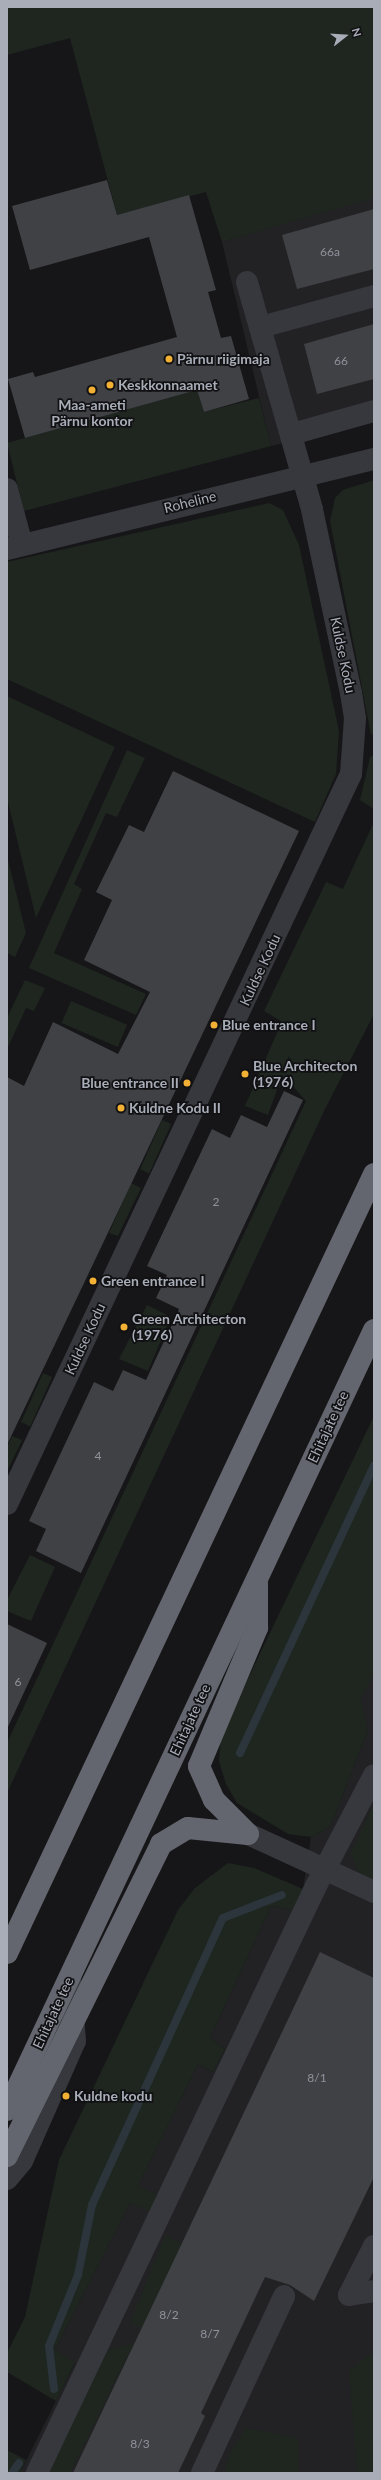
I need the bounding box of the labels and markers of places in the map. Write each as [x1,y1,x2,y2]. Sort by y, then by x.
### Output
place label: Pärnu riigimaja [177,351,270,367]
marker: Pärnu riigimaja [164,354,174,364]
place label: Keskkonnaamet [118,377,218,393]
marker: Keskkonnaamet [105,380,115,390]
marker: Maa-ameti Pärnu kontor [87,385,97,395]
place label: Maa-ameti Pärnu kontor [51,397,133,430]
place label: Blue entrance I [222,1017,316,1033]
marker: Blue entrance I [209,1020,219,1030]
place label: Blue Architecton (1976) [253,1058,358,1090]
marker: Blue Architecton (1976) [240,1069,250,1079]
place label: Blue entrance II [81,1075,179,1091]
marker: Blue entrance II [182,1078,192,1088]
place label: Kuldne Kodu II [129,1100,221,1116]
marker: Kuldne Kodu II [116,1103,126,1113]
place label: Green entrance I [101,1273,205,1289]
marker: Green entrance I [88,1276,98,1286]
place label: Green Architecton (1976) [132,1311,247,1344]
marker: Green Architecton (1976) [119,1322,129,1332]
place label: Kuldne kodu [74,2088,152,2104]
marker: Kuldne kodu [61,2091,71,2101]

